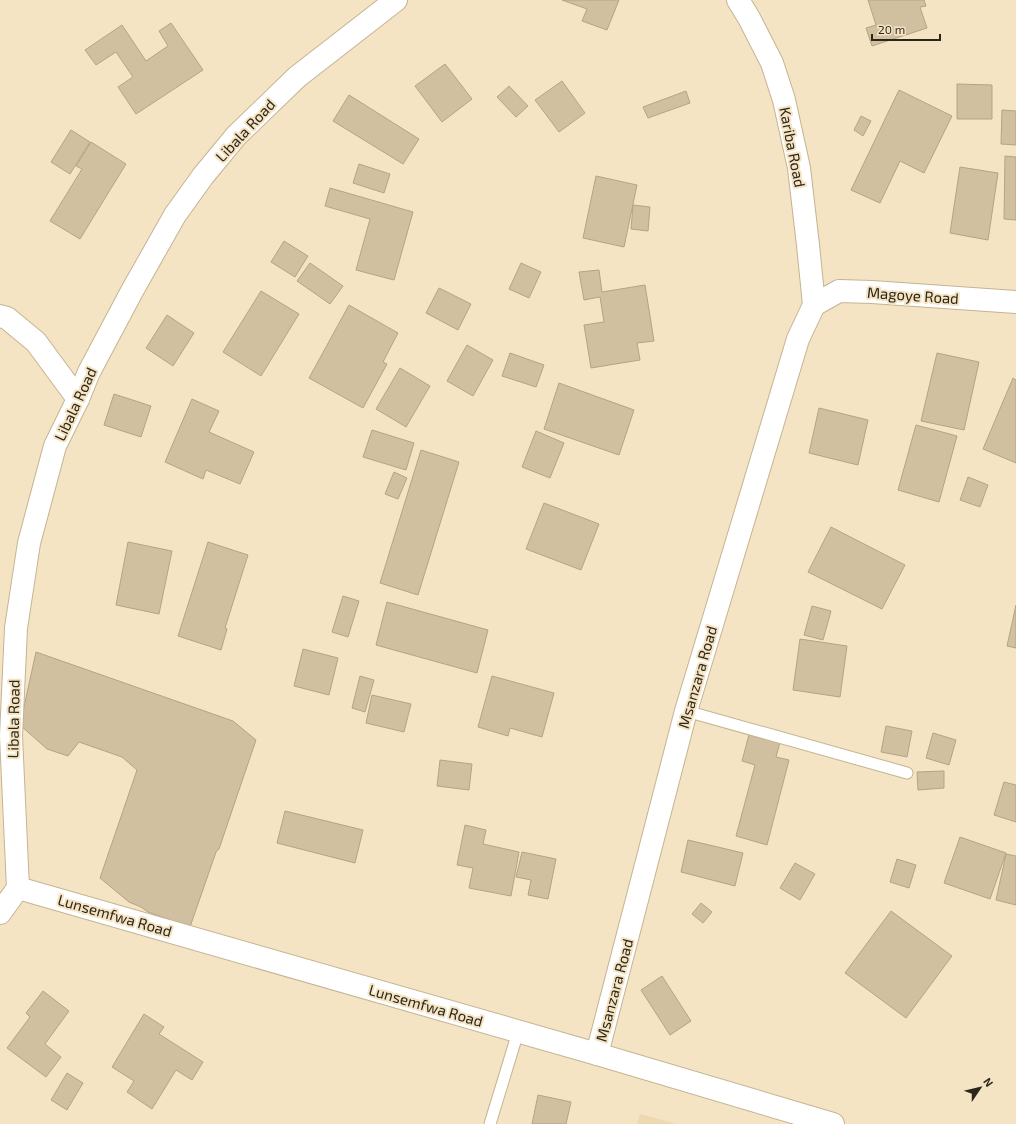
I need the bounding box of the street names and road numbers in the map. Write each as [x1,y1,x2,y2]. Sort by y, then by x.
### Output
street label: Libala Road [212,95,278,165]
street label: Kariba Road [776,105,810,189]
street label: Magoye Road [867,283,959,307]
street label: Libala Road [50,364,100,444]
street label: Msanzara Road [674,624,720,730]
street label: Libala Road [3,679,23,759]
street label: Lunsemfwa Road [56,890,174,940]
street label: Msanzara Road [592,937,636,1043]
street label: Lunsemfwa Road [367,980,485,1030]

